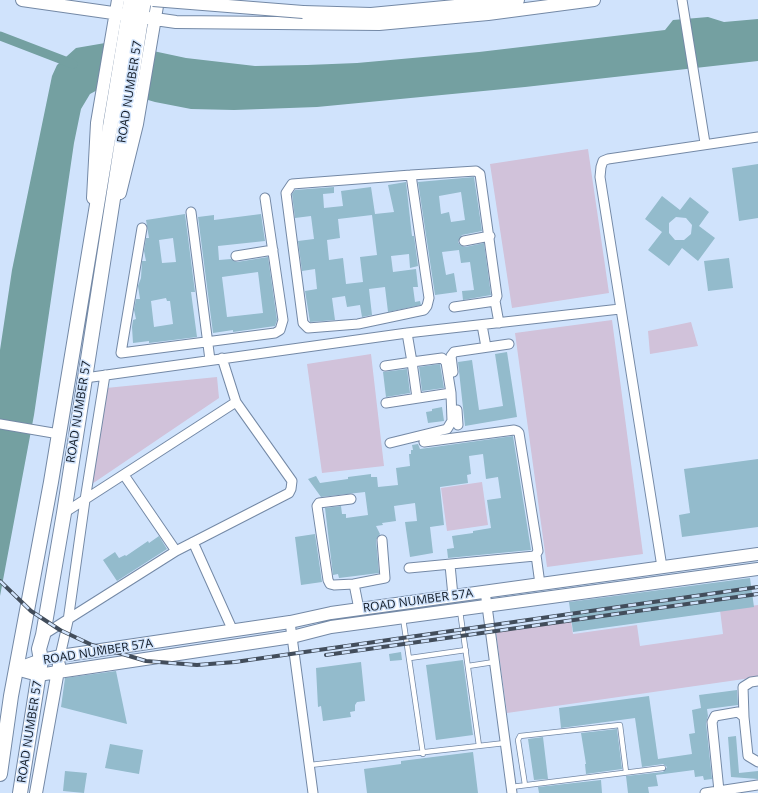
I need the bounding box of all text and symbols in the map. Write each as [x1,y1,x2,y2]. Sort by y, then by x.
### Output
street label: ROAD NUMBER 57 [115,40,145,144]
street label: ROAD NUMBER 57 [64,360,94,464]
street label: ROAD NUMBER 57A [362,586,474,616]
street label: ROAD NUMBER 57A [42,636,154,668]
street label: ROAD NUMBER 57 [15,680,45,784]

